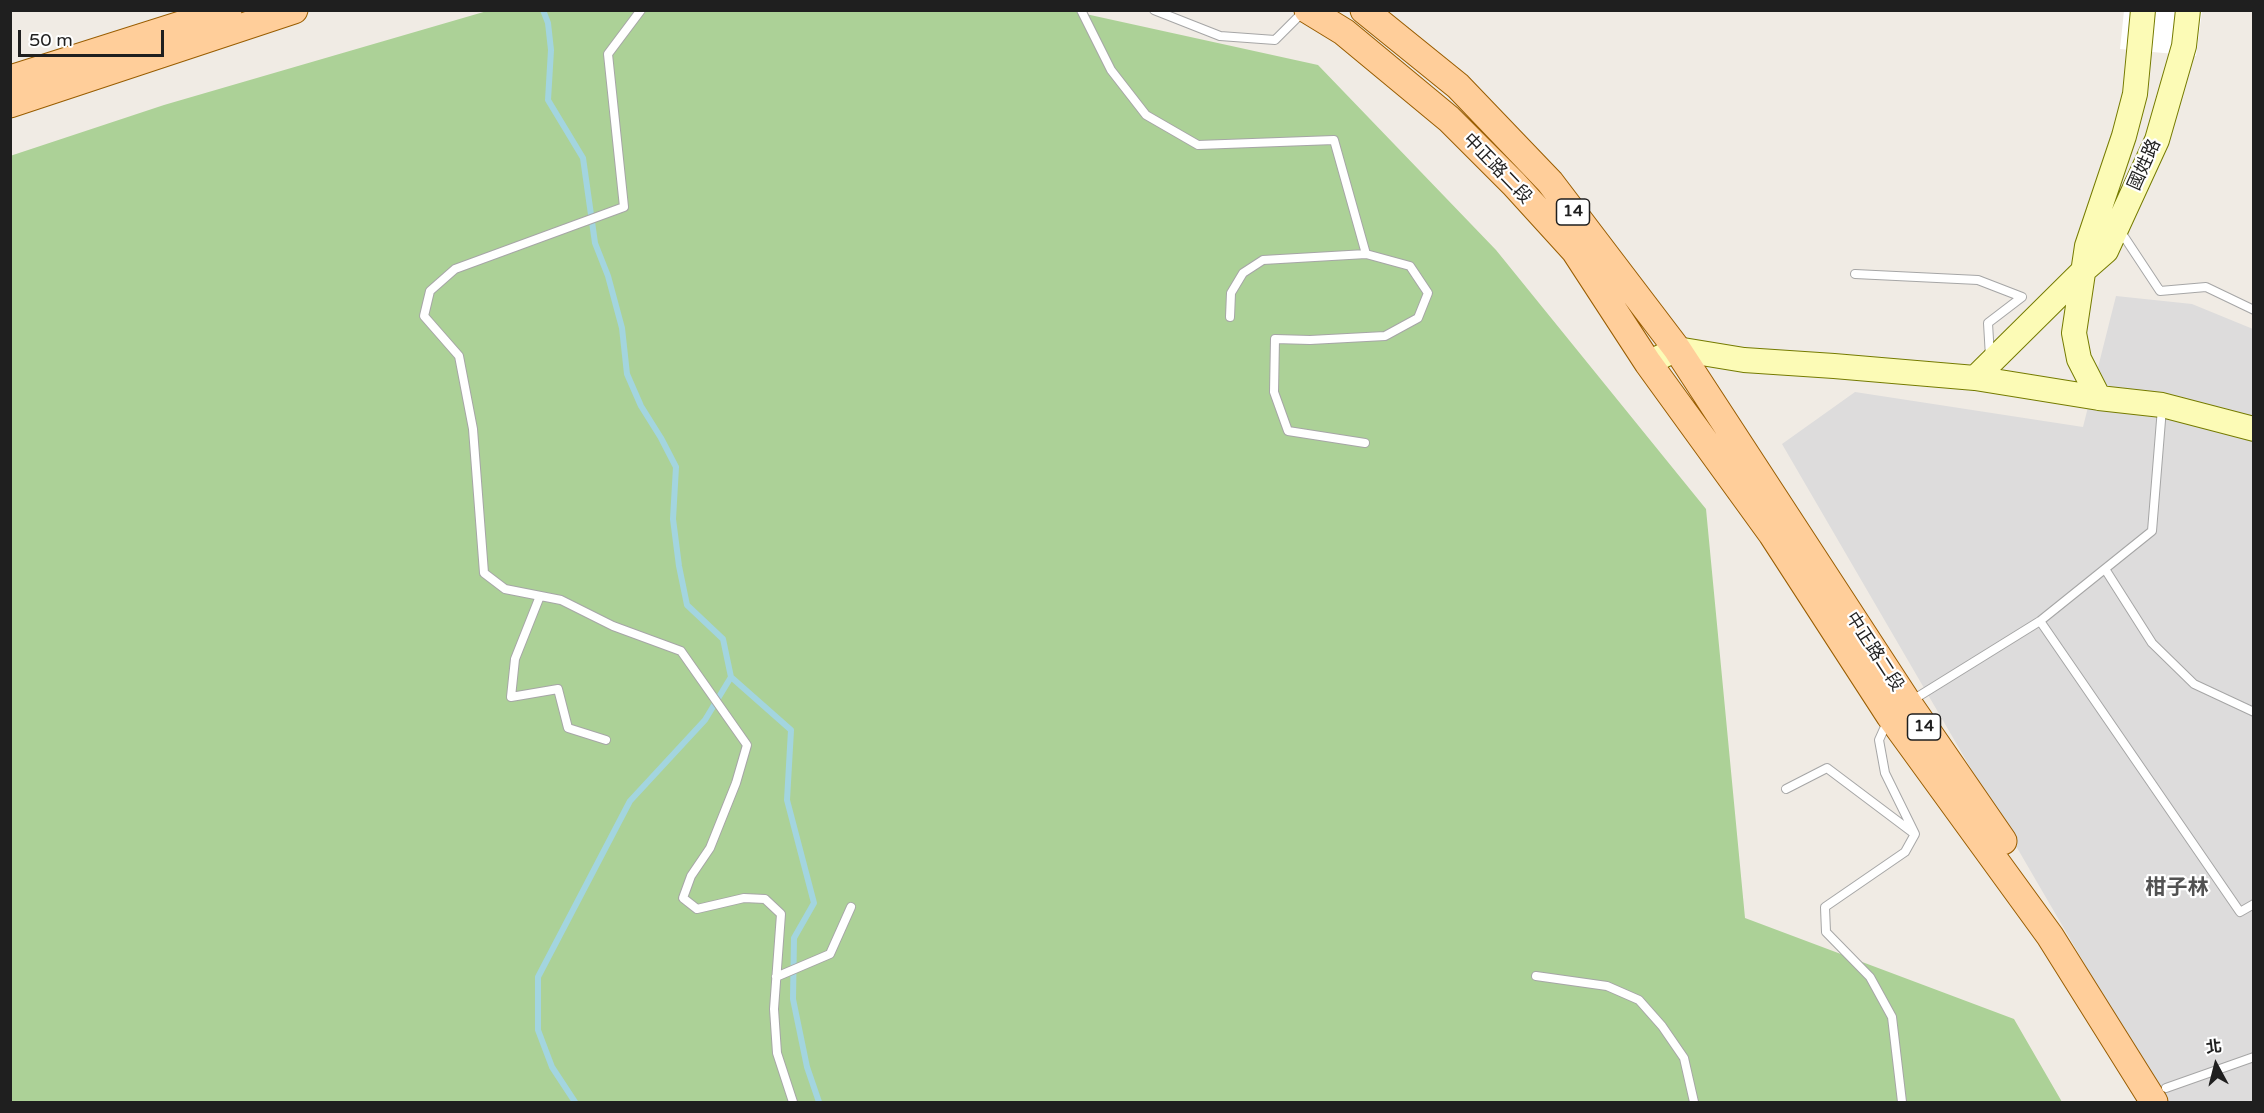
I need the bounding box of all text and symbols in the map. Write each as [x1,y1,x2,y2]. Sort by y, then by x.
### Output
scale bar [21,18,166,56]
text: 50 m [29,29,73,51]
street label: 中正路二段 [1458,129,1536,209]
street label: 國姓路 [2124,136,2166,194]
road number: 14 [1556,199,1590,225]
street label: 中正路二段 [1840,608,1908,696]
road number: 14 [1908,714,1940,740]
district label: 柑子林 [2146,875,2208,901]
north arrow [2186,1035,2246,1095]
text: 北 [2205,1036,2223,1058]

